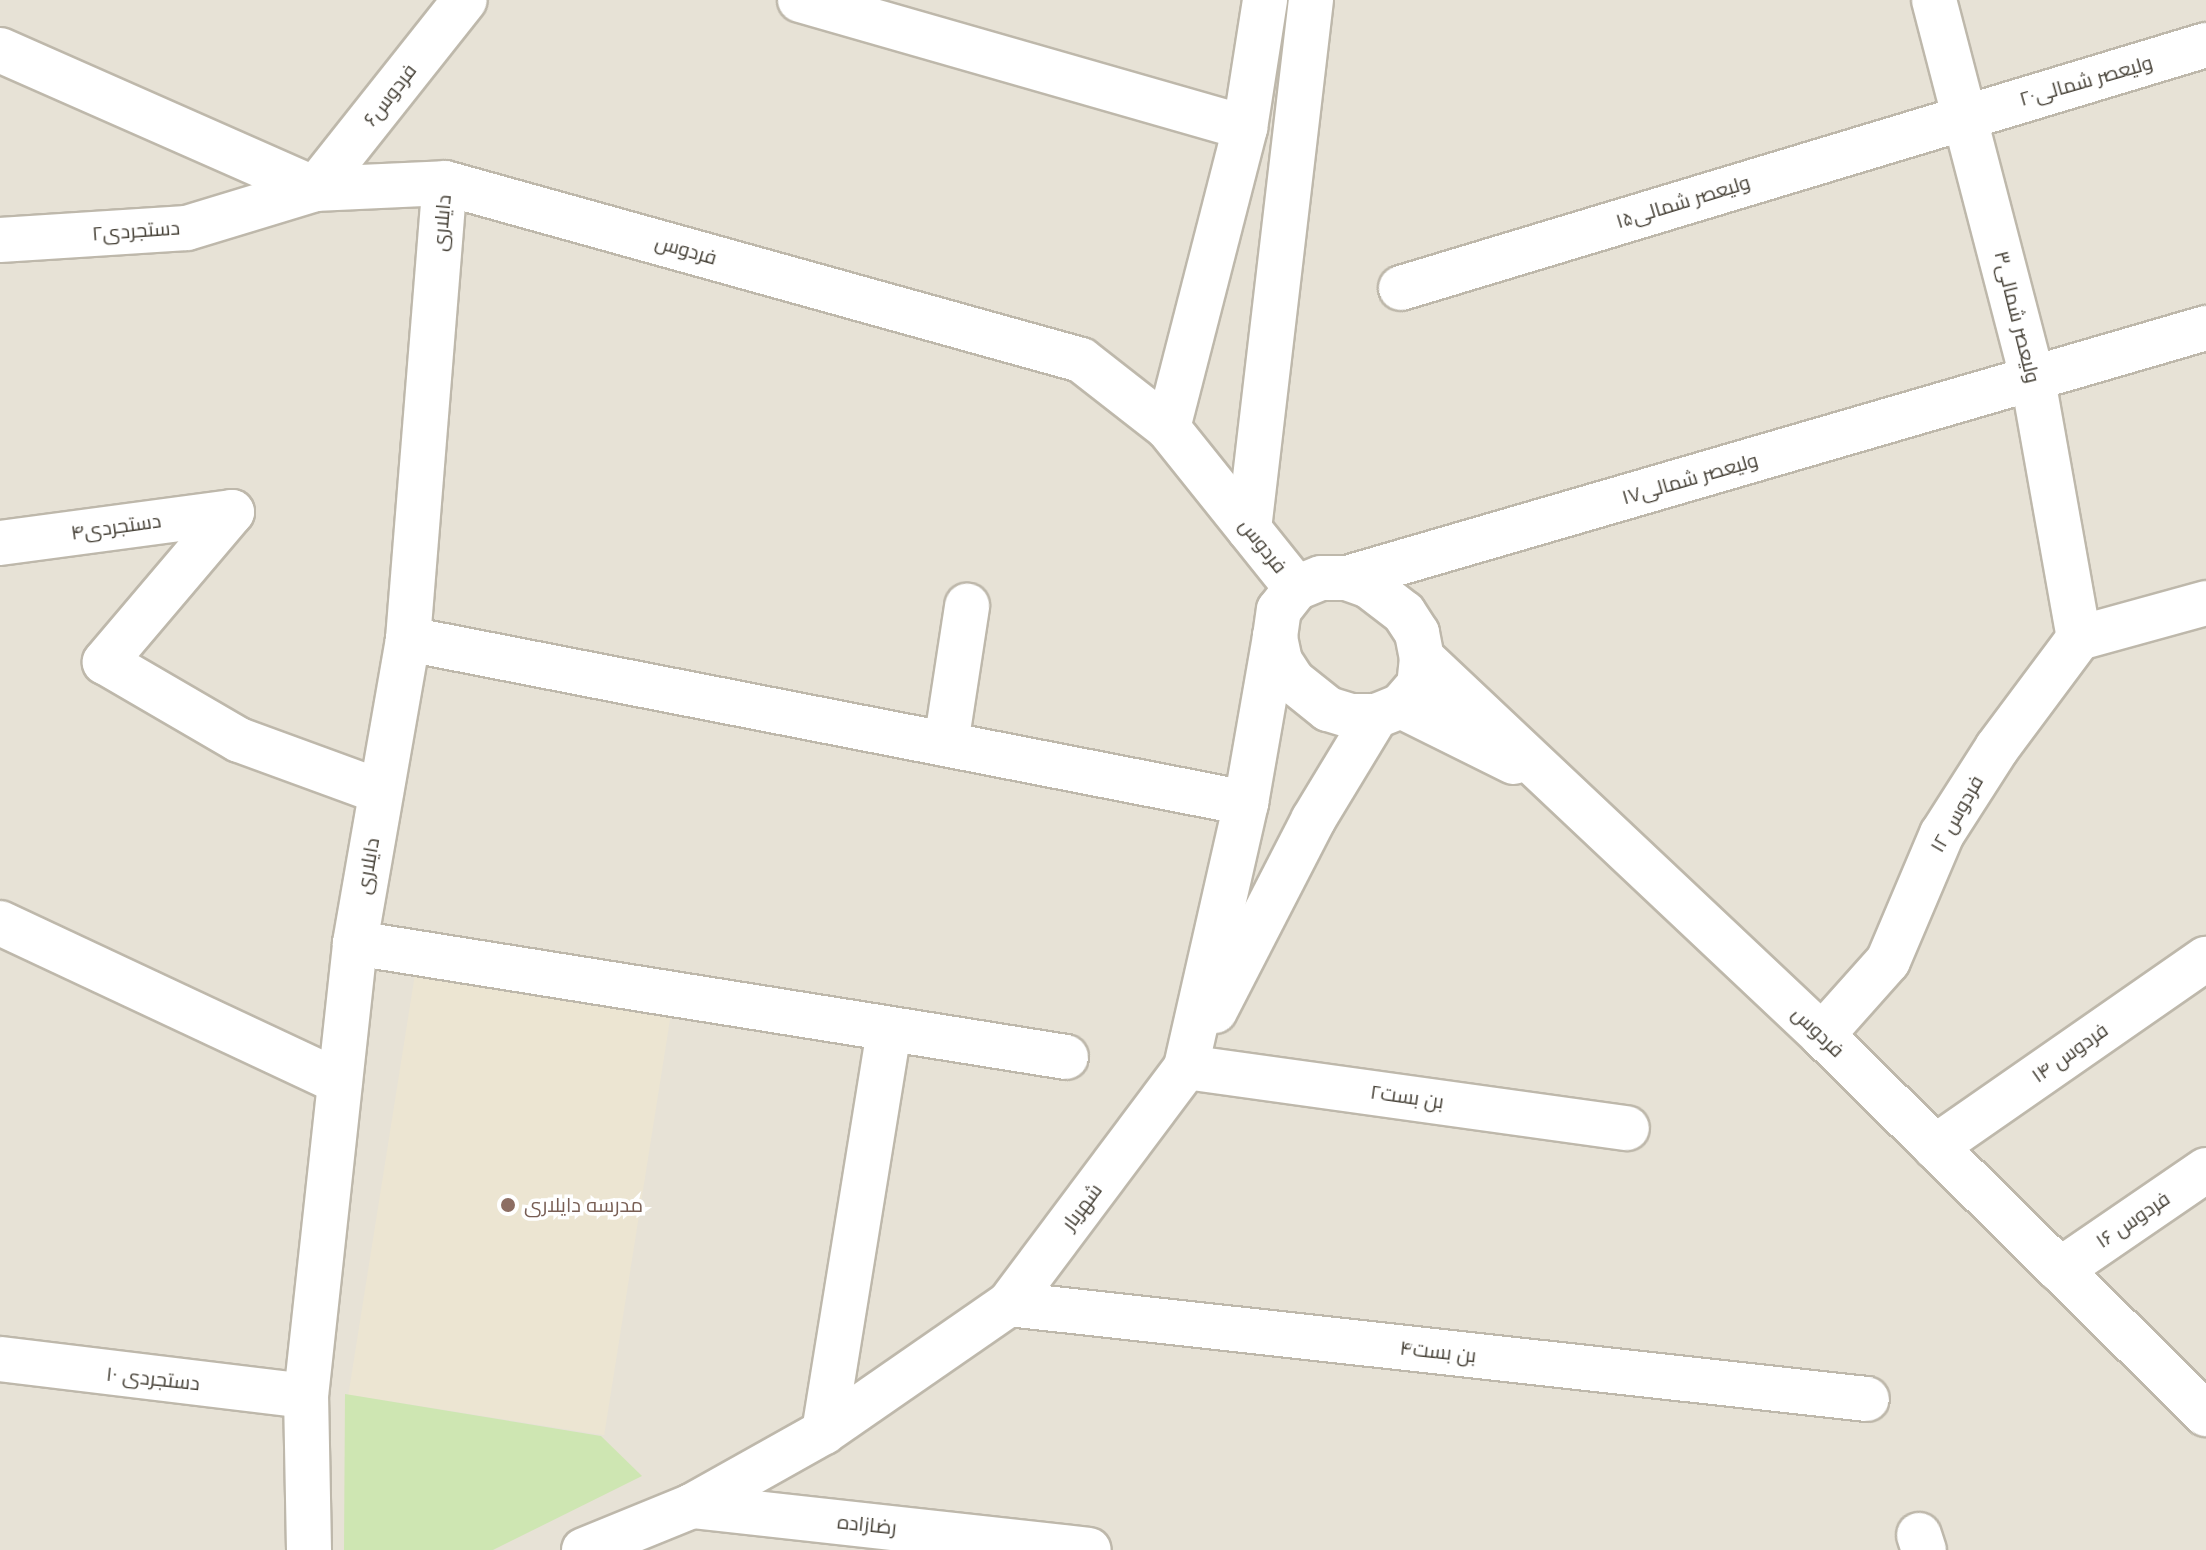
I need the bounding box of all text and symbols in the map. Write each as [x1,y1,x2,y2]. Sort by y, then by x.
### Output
street label: ولیعصر شمالی۲۰ [2017,51,2155,111]
street label: فردوس۶ [358,59,422,131]
street label: ولیعصر شمالی۱۵ [1613,170,1753,234]
street label: دایلاری [428,194,456,252]
street label: دستجردی۲ [91,216,181,246]
street label: فردوس [652,230,720,270]
street label: ولیعصر شمالی۳ [1989,248,2045,386]
street label: ولیعصر شمالی۱۷ [1619,448,1761,510]
street label: دستجردی۴ [69,509,163,545]
street label: فردوس [1234,514,1292,578]
street label: فردوس ۱۲ [1925,771,1989,857]
street label: دایلاری [351,836,385,896]
street label: فردوس [1787,1002,1849,1062]
street label: فردوس ۱۴ [2027,1018,2113,1088]
street label: بن بست۲ [1369,1080,1445,1114]
street label: شهریار [1057,1179,1107,1235]
street label: فردوس ۱۶ [2092,1187,2174,1253]
place label: مدرسه دایلاری [524,1193,643,1217]
marker: مدرسه دایلاری [499,1196,517,1214]
street label: بن بست۴ [1399,1336,1477,1368]
street label: دستجردی ۱۰ [105,1362,201,1396]
street label: رضازاده [836,1510,898,1540]

